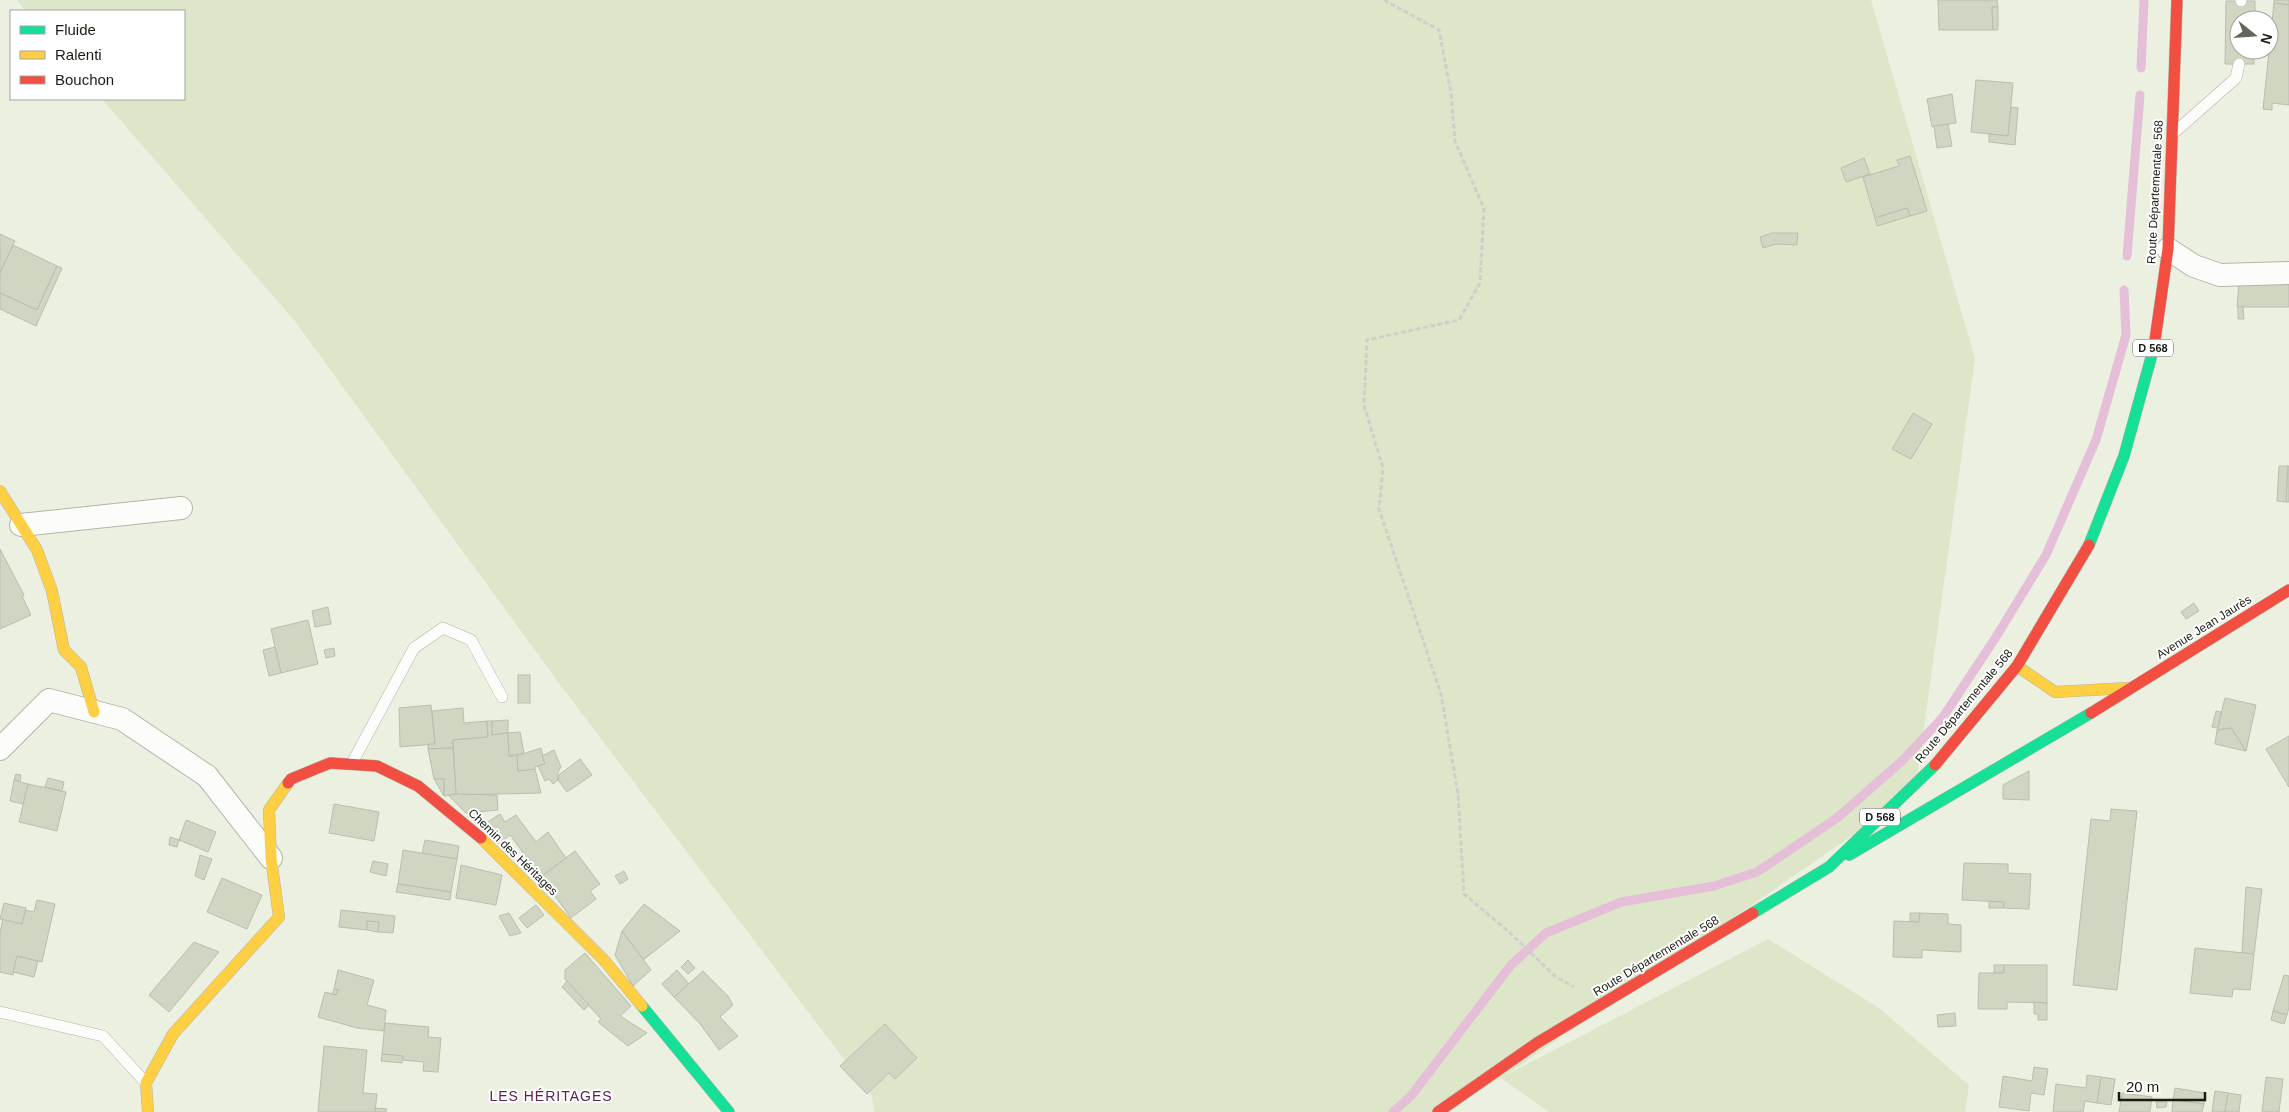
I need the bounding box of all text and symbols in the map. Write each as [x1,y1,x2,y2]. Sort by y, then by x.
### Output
legend [10,10,185,100]
north arrow [2229,10,2279,60]
text: Fluide [55,21,96,38]
text: N [2257,32,2276,46]
text: Ralenti [55,46,102,63]
text: Bouchon [55,71,114,88]
street label: Route Départementale 568 [2144,119,2166,264]
road number: D 568 [2133,339,2173,356]
street label: Avenue Jean Jaurès [2154,592,2254,662]
street label: Route Départementale 568 [1912,646,2016,766]
street label: Chemin des Héritages [465,806,561,898]
road number: D 568 [1860,809,1900,826]
street label: Route Départementale 568 [1591,913,1722,999]
scale bar [2119,1070,2205,1102]
text: 20 m [2126,1078,2159,1095]
district label: LES HÉRITAGES [489,1088,613,1104]

